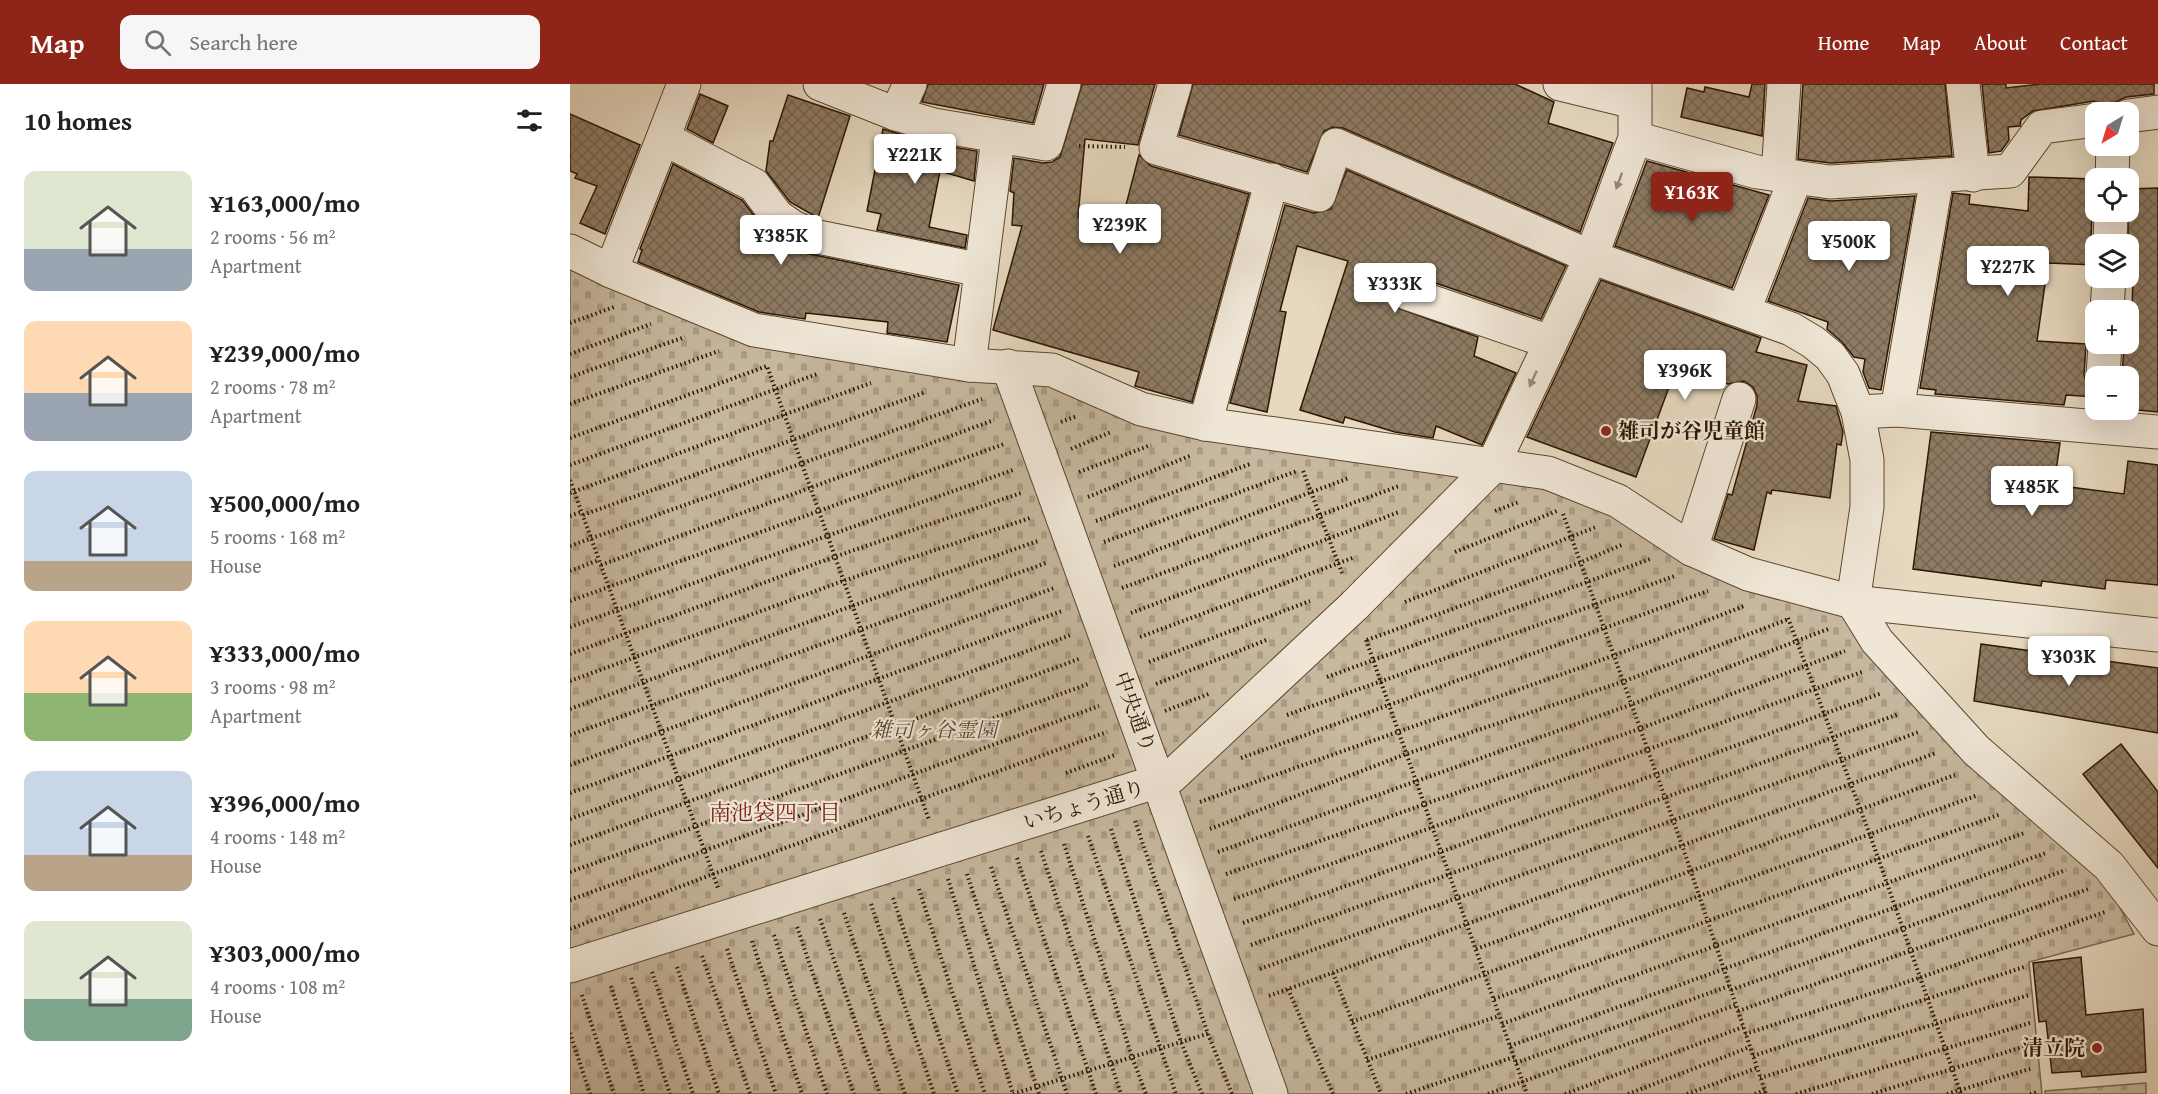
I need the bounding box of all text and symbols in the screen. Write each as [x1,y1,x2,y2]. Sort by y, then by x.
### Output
search box [120,15,540,69]
text: Map [30,22,84,63]
icon: search [141,26,174,59]
text: Search here [189,26,298,58]
text: Home [1818,27,1869,58]
text: Map [1902,27,1941,58]
text: About [1974,27,2027,58]
text: Contact [2060,27,2128,58]
text: 10 homes [24,101,132,140]
north arrow [2085,102,2139,156]
map controls [2085,102,2139,420]
icon: filters [513,104,546,137]
pin: ¥221K [873,134,957,185]
text: ¥221K [888,139,942,168]
button: locate [2085,168,2139,222]
pin: ¥163K [1650,172,1734,223]
one-way arrow [1613,173,1623,191]
text: ¥163K [1665,177,1719,206]
text: ¥163,000/mo [210,183,360,222]
icon: home [72,195,144,267]
pin: ¥239K [1078,204,1162,255]
text: ¥239K [1093,209,1147,238]
pin: ¥385K [739,215,823,266]
text: ¥385K [754,220,808,249]
pin: ¥500K [1807,221,1891,272]
text: 2 rooms · 56 m² [210,222,336,251]
text: ¥500K [1822,226,1876,255]
button: layers [2085,234,2139,288]
pin: ¥227K [1966,246,2050,297]
text: Apartment [210,251,302,280]
text: ¥227K [1981,251,2035,280]
pin: ¥333K [1353,263,1437,314]
text: ¥333K [1368,268,1422,297]
button: + [2085,300,2139,354]
text: ¥239,000/mo [210,333,360,372]
icon: home [72,345,144,417]
pin: ¥396K [1643,350,1727,401]
text: ¥396K [1658,355,1712,384]
button: − [2085,366,2139,420]
one-way arrow [1528,371,1537,388]
text: 2 rooms · 78 m² [210,372,336,401]
text: Apartment [210,401,302,430]
place label: 雑司が谷児童館 [1618,415,1765,446]
marker: 雑司が谷児童館 [1599,424,1613,438]
pin: ¥485K [1990,466,2074,517]
text: ¥485K [2005,471,2059,500]
text: ¥500,000/mo [210,483,360,522]
icon: home [72,495,144,567]
text: 5 rooms · 168 m² [210,522,345,551]
text: House [210,551,262,580]
text: ¥333,000/mo [210,633,360,672]
pin: ¥303K [2027,636,2111,687]
text: ¥303K [2042,641,2096,670]
icon: home [72,645,144,717]
street label: 中央通り [1107,667,1164,757]
text: 3 rooms · 98 m² [210,672,336,701]
text: Apartment [210,701,302,730]
park label: 雑司ヶ谷霊園 [871,714,1000,745]
street label: いちょう通り [1019,771,1149,838]
text: ¥396,000/mo [210,783,360,822]
icon: home [72,795,144,867]
district label: 南池袋四丁目 [709,796,841,828]
text: 4 rooms · 148 m² [210,822,345,851]
text: House [210,851,262,880]
text: ¥303,000/mo [210,933,360,972]
icon: home [72,945,144,1017]
text: 4 rooms · 108 m² [210,972,345,1001]
text: House [210,1001,262,1030]
place label: 清立院 [2022,1032,2085,1063]
marker: 清立院 [2090,1041,2104,1055]

